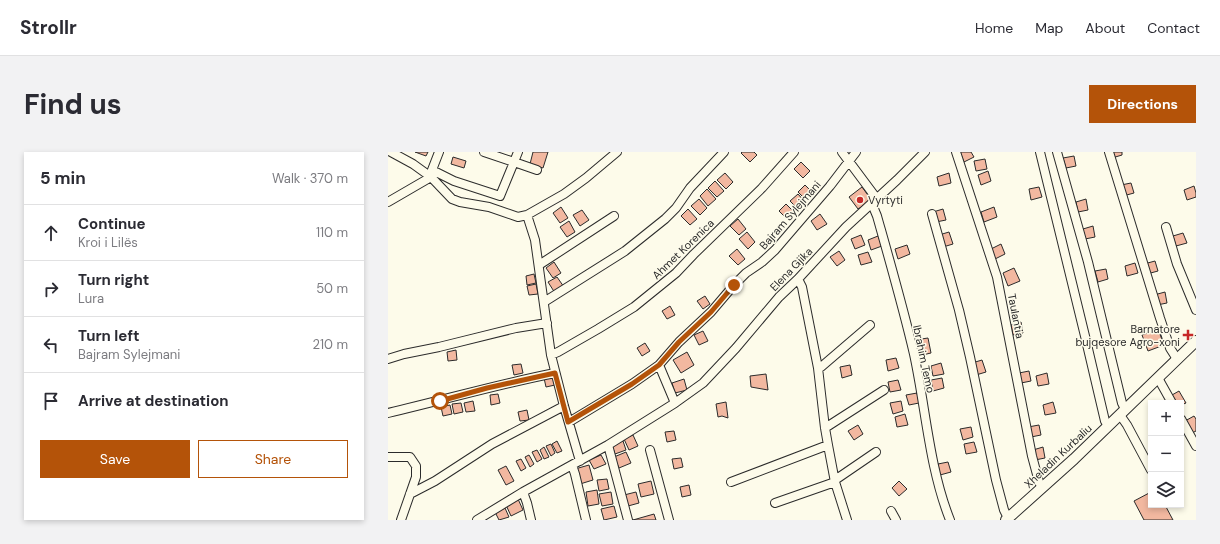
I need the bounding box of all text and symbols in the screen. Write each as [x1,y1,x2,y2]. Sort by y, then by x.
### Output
text: Strollr [20,15,77,40]
text: Home [975,19,1013,37]
text: Map [1035,19,1063,37]
text: About [1085,19,1125,37]
text: Contact [1147,19,1200,37]
button: Directions [1089,85,1196,123]
text: Find us [24,86,122,123]
text: 5 min [40,167,86,189]
text: Walk · 370 m [272,170,348,187]
street label: Bajram Sylejmani [756,178,824,252]
place label: Vyrtyti [868,193,903,207]
marker: Vyrtyti [855,195,865,205]
text: Continue [78,214,146,234]
street label: Ahmet Korenica [649,216,717,282]
icon: ahead [40,222,62,244]
text: 110 m [316,224,348,241]
text: Kroi i Lilës [78,234,138,251]
street label: Elena Gjika [767,244,815,294]
text: Turn right [78,270,149,290]
route end [725,276,743,294]
icon: right [40,278,62,300]
text: 50 m [316,280,348,297]
text: Lura [78,290,104,307]
street label: Taulantia [1005,292,1027,340]
place label: Barnatore bujqesore Agro-xoni [1075,322,1180,349]
street label: Ibrahim Temo [910,324,938,394]
text: Turn left [78,326,139,346]
marker: Barnatore bujqesore Agro-xoni [1183,330,1193,340]
icon: left [40,334,62,356]
text: 210 m [313,336,348,353]
text: Bajram Sylejmani [78,346,180,363]
icon: arrive [40,390,62,412]
text: Arrive at destination [78,391,229,411]
route start [431,392,449,410]
map controls [1148,400,1184,508]
button: + [1148,400,1184,436]
street label: Xheladin Kurbaliu [1021,421,1095,491]
button: − [1148,436,1184,472]
button: Save [40,440,190,478]
button: Share [198,440,348,478]
button: layers [1148,472,1184,508]

